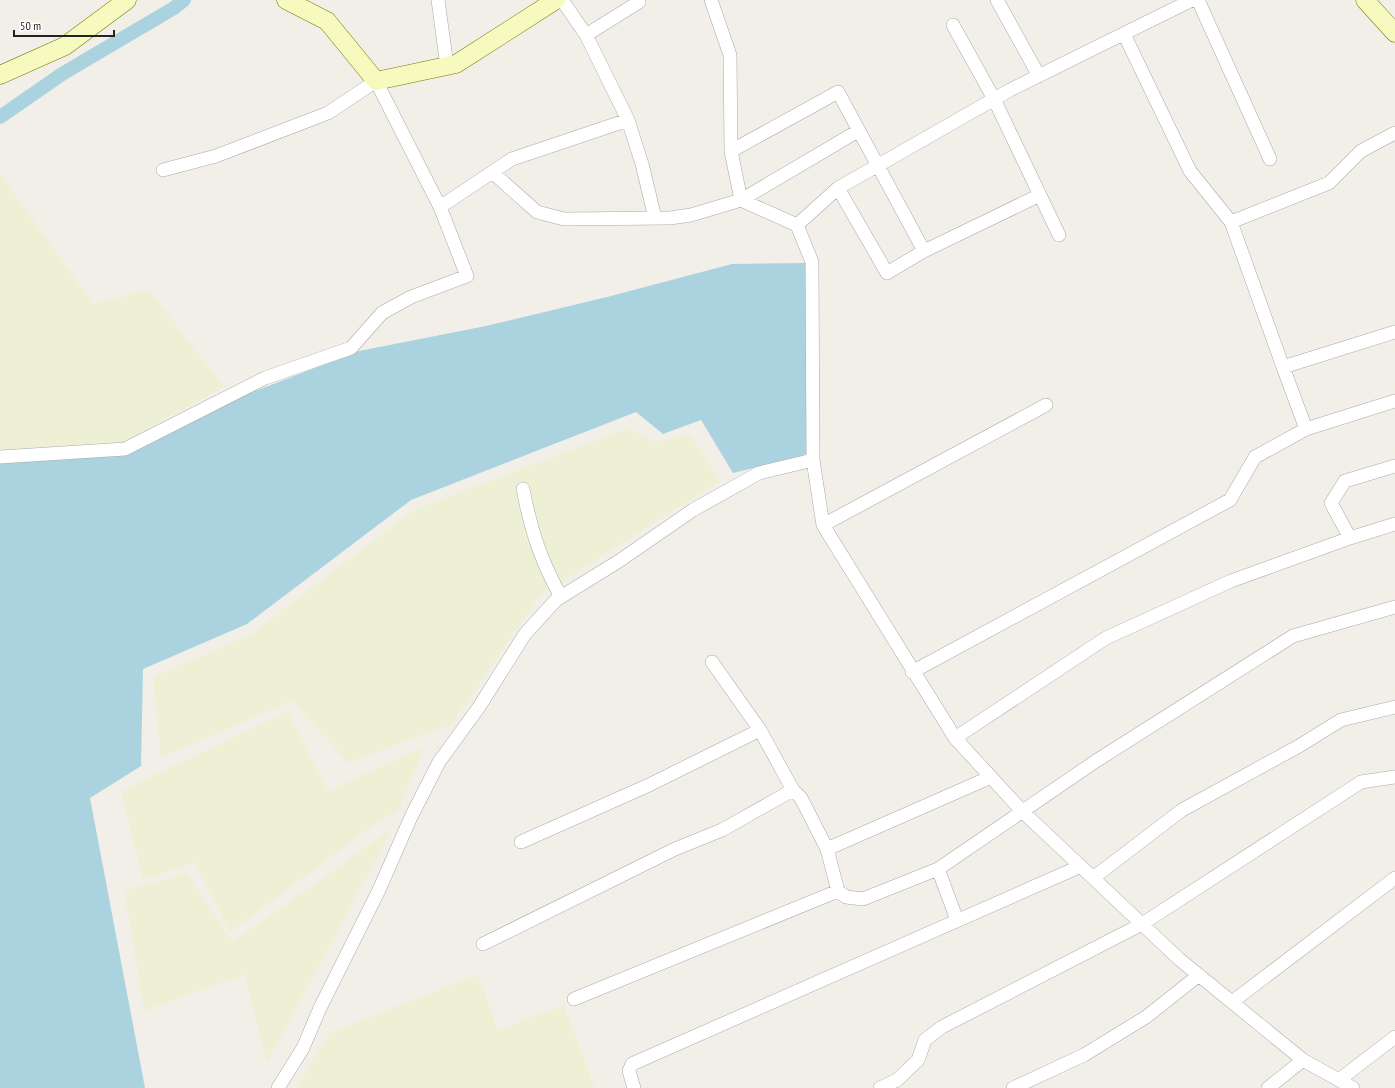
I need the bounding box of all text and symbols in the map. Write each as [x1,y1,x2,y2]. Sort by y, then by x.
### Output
scale bar [14,12,114,38]
text: 50 m [20,18,41,33]

